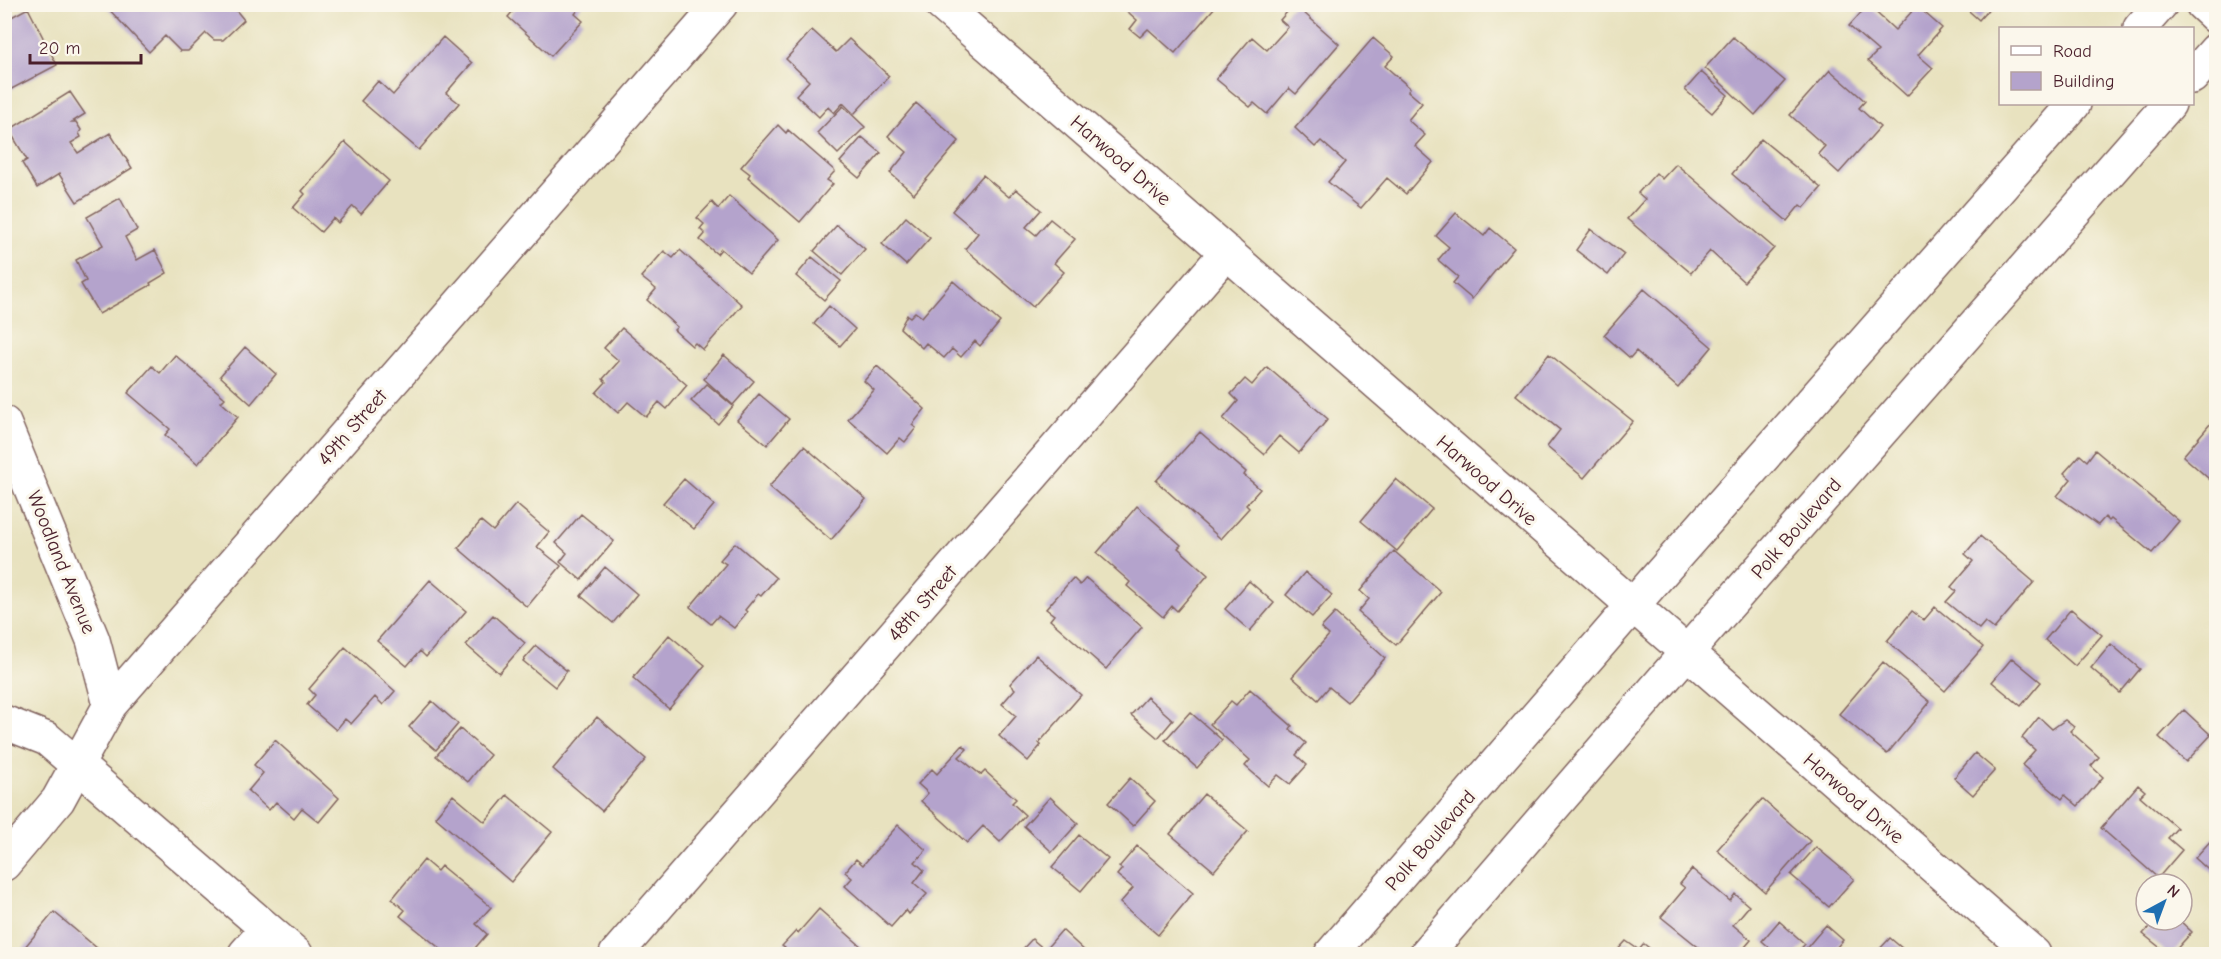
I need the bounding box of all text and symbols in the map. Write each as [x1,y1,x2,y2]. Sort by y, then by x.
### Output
scale bar [30,27,141,65]
legend [1999,27,2194,105]
text: 20 m [39,38,80,59]
text: Road [2053,41,2092,62]
text: Building [2053,71,2115,92]
street label: Harwood Drive [1066,110,1176,210]
street label: 49th Street [313,384,393,470]
street label: Harwood Drive [1432,430,1542,530]
street label: Polk Boulevard [1747,473,1846,583]
street label: Woodland Avenue [22,487,101,637]
street label: 48th Street [883,560,962,646]
street label: Harwood Drive [1799,748,1909,848]
street label: Polk Boulevard [1381,785,1480,895]
north arrow [2134,872,2194,932]
text: N [2163,881,2183,902]

